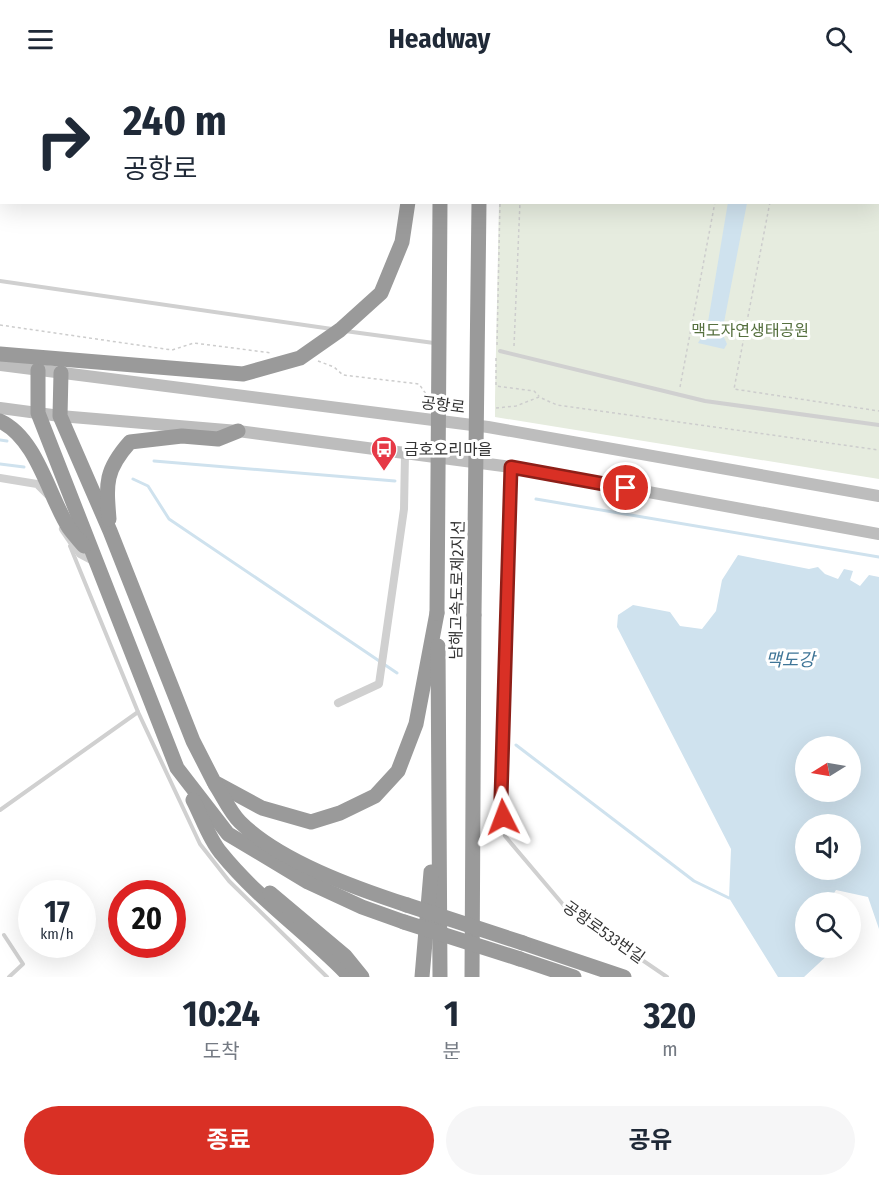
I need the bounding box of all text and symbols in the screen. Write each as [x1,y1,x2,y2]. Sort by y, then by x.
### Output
icon: menu [24,23,57,56]
text: Headway [389,23,490,55]
icon: search [822,23,855,56]
text: 240 m [123,96,227,146]
icon: right [24,102,102,180]
text: 공항로 [123,153,198,185]
park label: 맥도자연생태공원 [691,321,809,340]
street label: 공항로 [420,393,466,417]
bus stop icon: 금호오리마을 [369,434,399,472]
place label: 금호오리마을 [404,440,492,459]
pin [600,462,651,513]
icon: arrive [609,471,642,504]
street label: 남해고속도로제2지선 [446,520,468,660]
water label: 맥도강 [765,649,817,671]
north arrow [795,736,861,802]
map controls [795,736,861,958]
position arrow [471,785,535,849]
button: sound [795,814,861,880]
speed limit sign: 20 [108,880,186,958]
button: search [795,892,861,958]
text: 17 [44,894,70,930]
street label: 공항로533번길 [560,897,648,967]
text: km/h [40,925,74,943]
text: 10:24 [182,992,260,1036]
text: 1 [444,992,459,1036]
text: 320 [643,994,696,1038]
text: m [662,1037,678,1061]
text: 도착 [203,1039,240,1063]
text: 분 [443,1039,461,1063]
button: 종료 [24,1106,434,1175]
button: 공유 [446,1106,855,1175]

